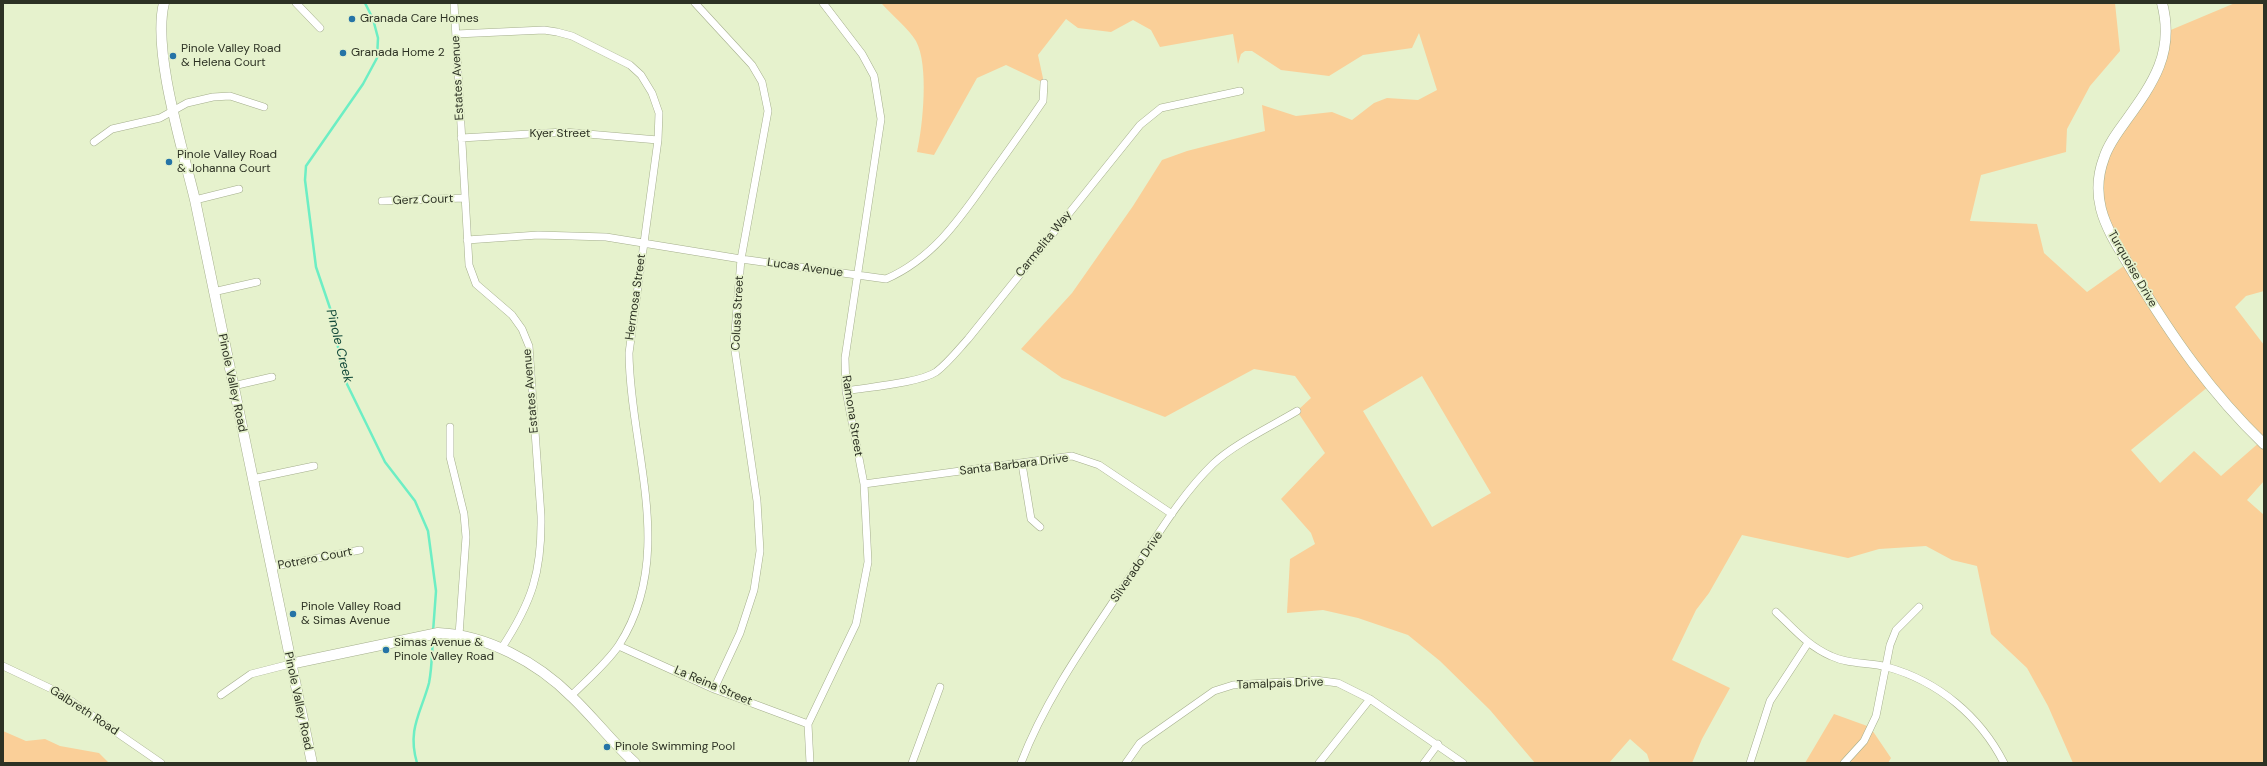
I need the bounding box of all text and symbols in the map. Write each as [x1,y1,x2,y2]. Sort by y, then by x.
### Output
place label: Granada Care Homes [360,12,479,26]
marker: Granada Care Homes [347,14,357,24]
street label: Estates Avenue [449,35,467,121]
place label: Pinole Valley Road & Helena Court [181,42,281,70]
place label: Granada Home 2 [351,46,445,60]
marker: Granada Home 2 [338,48,348,58]
marker: Pinole Valley Road & Helena Court [168,51,178,61]
street label: Kyer Street [530,127,590,141]
place label: Pinole Valley Road & Johanna Court [177,148,277,176]
marker: Pinole Valley Road & Johanna Court [164,157,174,167]
street label: Gerz Court [392,192,454,208]
street label: Carmelita Way [1013,208,1075,280]
street label: Turquoise Drive [2104,228,2160,310]
street label: Hermosa Street [623,253,649,341]
street label: Lucas Avenue [766,256,844,280]
street label: Colusa Street [729,275,747,351]
water label: Pinole Creek [322,308,356,384]
street label: Pinole Valley Road [215,333,249,433]
street label: Estates Avenue [520,348,542,434]
street label: Ramona Street [838,374,866,458]
street label: Santa Barbara Drive [959,451,1069,479]
street label: Silverado Drive [1108,529,1166,605]
street label: Potrero Court [277,545,353,573]
place label: Pinole Valley Road & Simas Avenue [301,600,401,628]
marker: Pinole Valley Road & Simas Avenue [288,609,298,619]
place label: Simas Avenue & Pinole Valley Road [394,636,494,664]
marker: Simas Avenue & Pinole Valley Road [381,645,391,655]
street label: Pinole Valley Road [281,651,315,751]
street label: La Reina Street [672,663,754,709]
street label: Tamalpais Drive [1236,675,1324,693]
street label: Galbreth Road [47,683,121,739]
place label: Pinole Swimming Pool [615,740,735,754]
marker: Pinole Swimming Pool [602,742,612,752]

